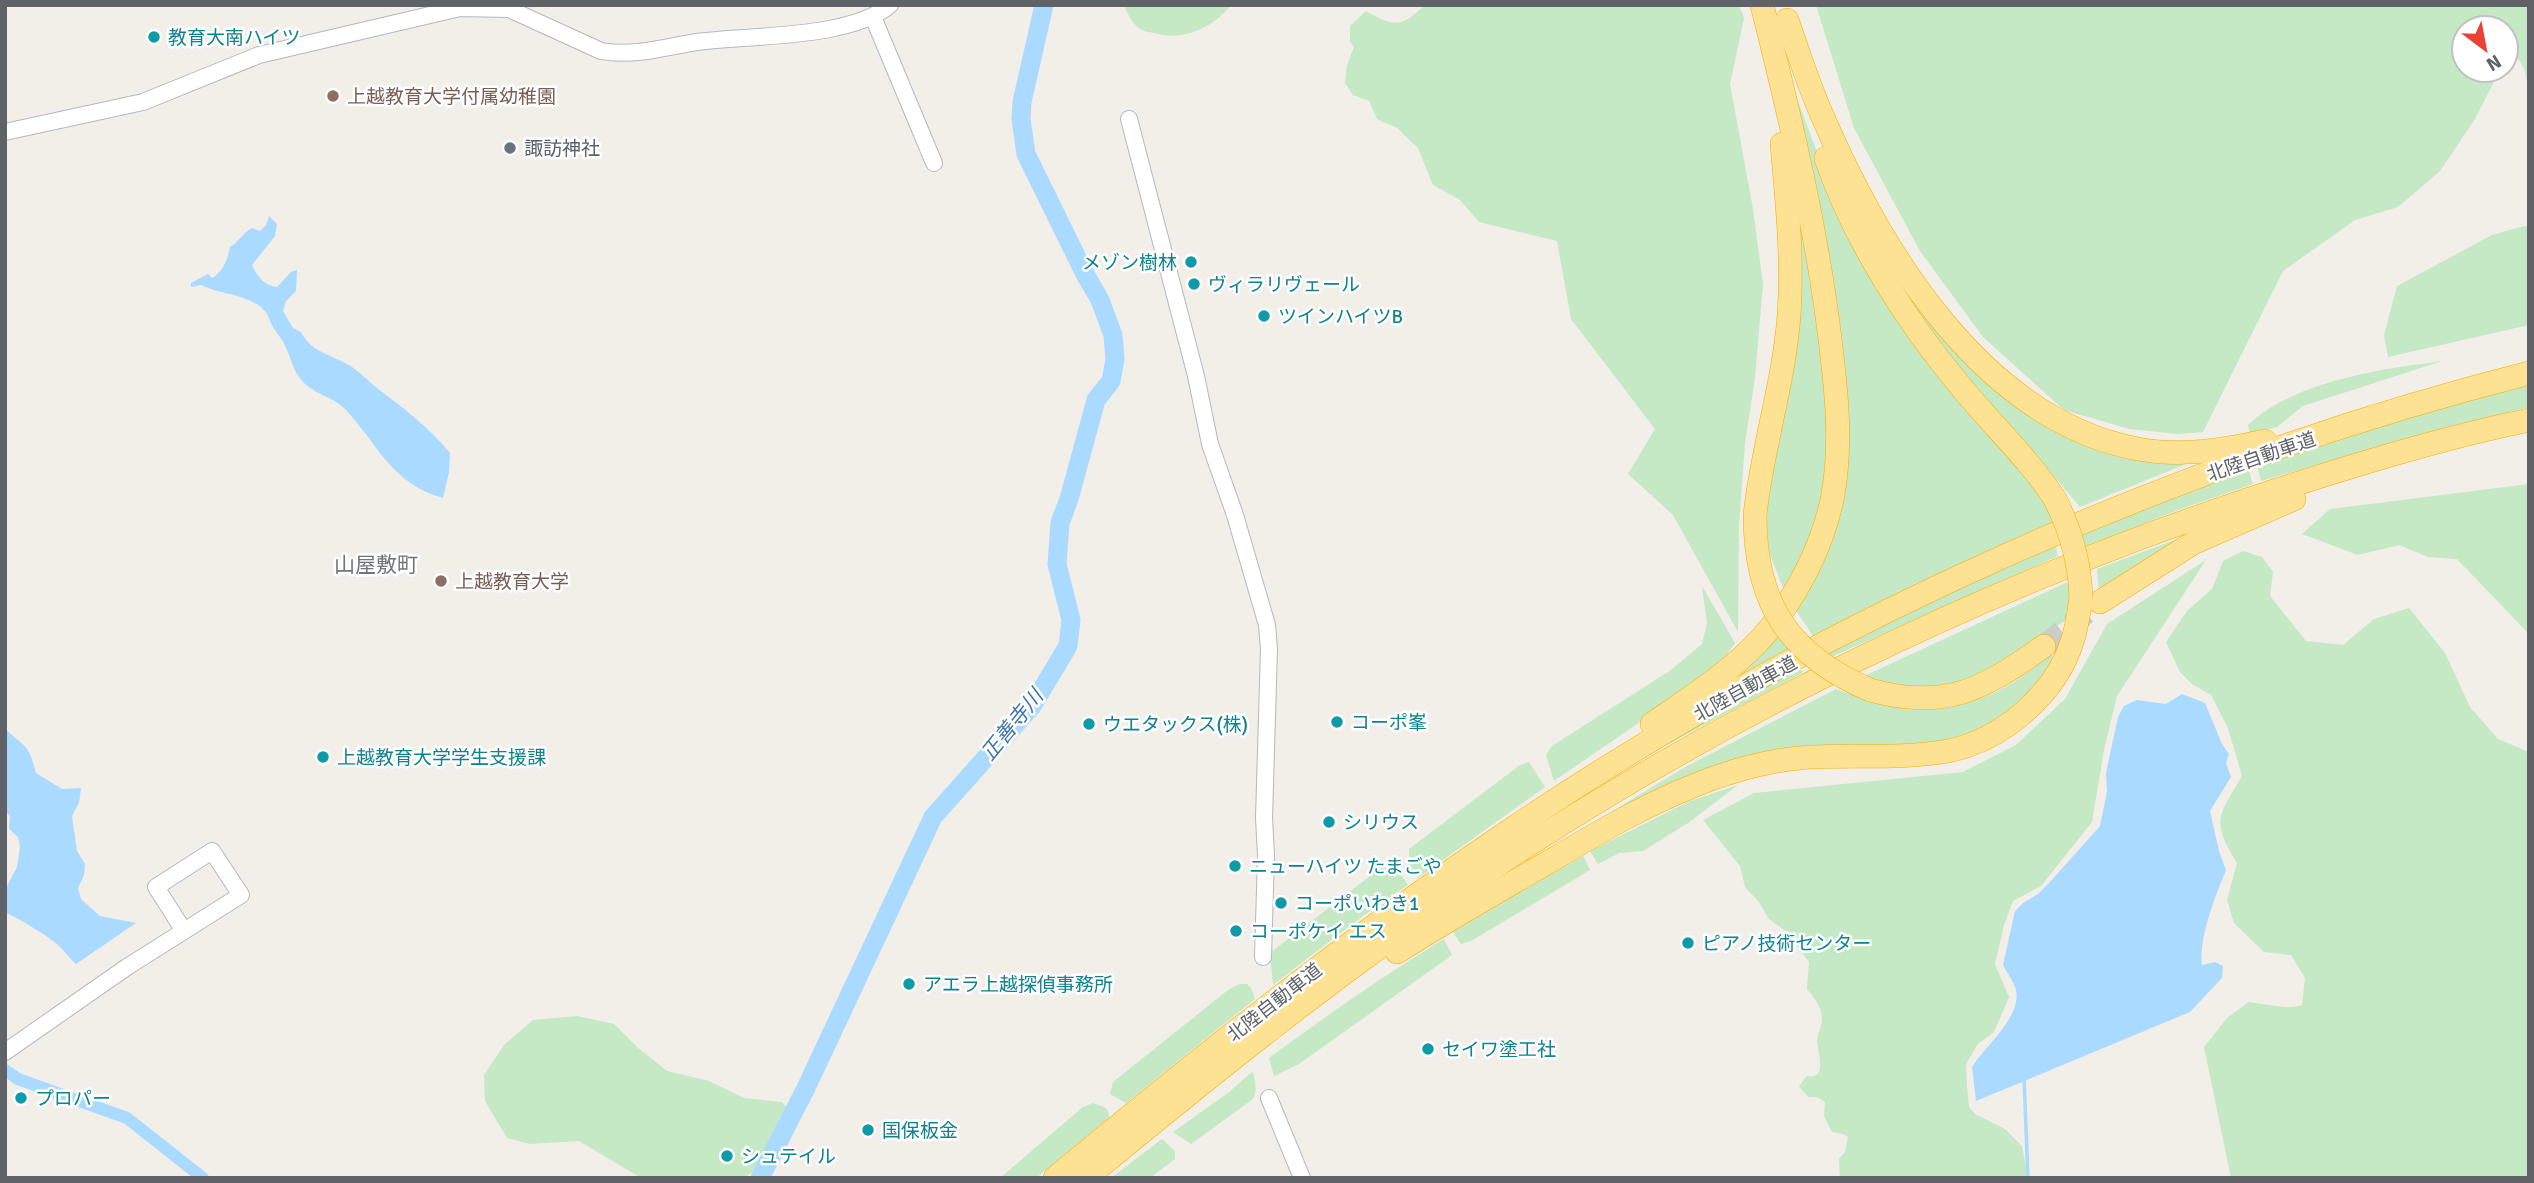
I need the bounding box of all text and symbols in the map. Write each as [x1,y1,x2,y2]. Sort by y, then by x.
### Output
north arrow [2450,14,2520,84]
place label: 教育大南ハイツ [168,26,301,50]
marker: 教育大南ハイツ [146,29,162,45]
text: N [2482,49,2505,76]
place label: 上越教育大学付属幼稚園 [347,85,556,109]
marker: 上越教育大学付属幼稚園 [325,88,341,104]
place label: 諏訪神社 [524,137,600,161]
marker: 諏訪神社 [502,140,518,156]
place label: メゾン樹林 [1082,251,1177,275]
marker: メゾン樹林 [1183,254,1199,270]
place label: ヴィラリヴェール [1208,273,1360,297]
marker: ヴィラリヴェール [1186,276,1202,292]
place label: ツインハイツB [1278,305,1403,329]
marker: ツインハイツB [1256,308,1272,324]
street label: 北陸自動車道 [2204,427,2319,487]
district label: 山屋敷町 [334,552,418,578]
place label: 上越教育大学 [455,570,569,594]
marker: 上越教育大学 [433,573,449,589]
street label: 北陸自動車道 [1690,651,1801,727]
water label: 正善寺川 [975,683,1050,766]
place label: コーポ峯 [1351,711,1427,735]
place label: ウエタックス(株) [1103,713,1248,737]
marker: コーポ峯 [1329,714,1345,730]
marker: ウエタックス(株) [1081,716,1097,732]
place label: 上越教育大学学生支援課 [337,746,546,770]
marker: 上越教育大学学生支援課 [315,749,331,765]
place label: シリウス [1343,811,1419,835]
marker: シリウス [1321,814,1337,830]
place label: ニューハイツ たまごや [1249,855,1442,879]
marker: ニューハイツ たまごや [1227,858,1243,874]
place label: コーポいわき1 [1295,892,1419,916]
marker: コーポいわき1 [1273,895,1289,911]
place label: コーポケイ エス [1250,920,1387,944]
marker: コーポケイ エス [1228,923,1244,939]
place label: ピアノ技術センター [1702,932,1871,956]
marker: ピアノ技術センター [1680,935,1696,951]
street label: 北陸自動車道 [1222,958,1327,1047]
place label: アエラ上越探偵事務所 [923,973,1113,997]
marker: アエラ上越探偵事務所 [901,976,917,992]
place label: セイワ塗工社 [1442,1038,1556,1062]
marker: セイワ塗工社 [1420,1041,1436,1057]
place label: プロパー [35,1087,111,1111]
marker: プロパー [13,1090,29,1106]
place label: 国保板金 [882,1119,958,1143]
marker: 国保板金 [860,1122,876,1138]
place label: シュテイル [741,1145,836,1169]
marker: シュテイル [719,1148,735,1164]

